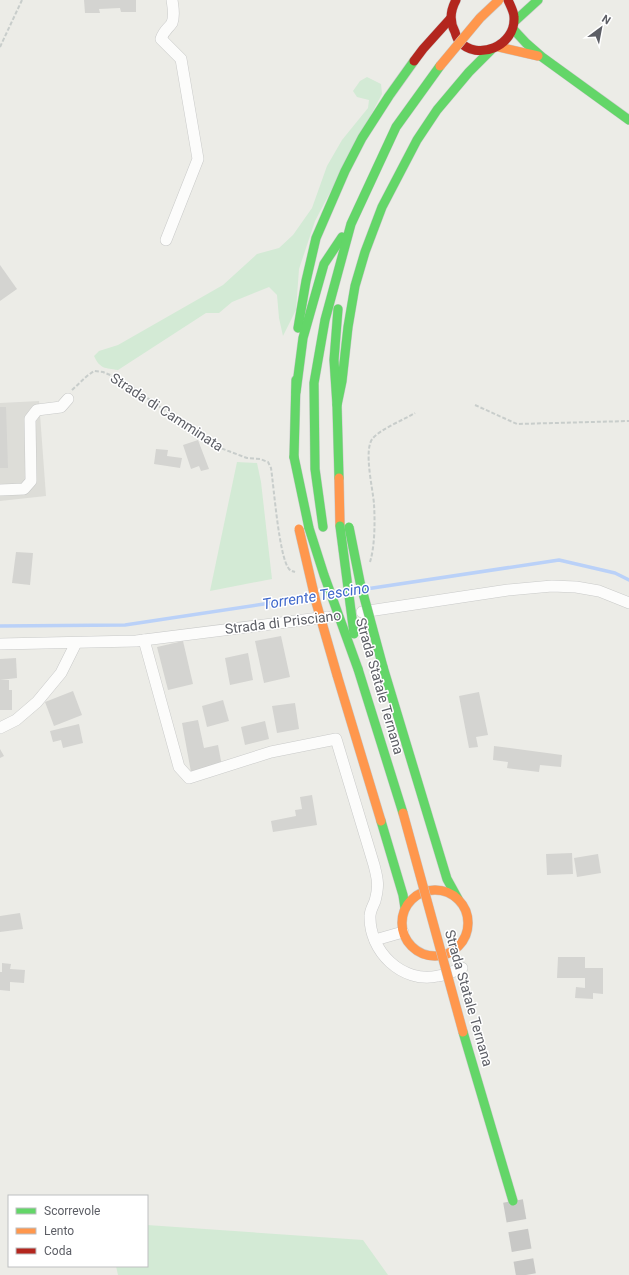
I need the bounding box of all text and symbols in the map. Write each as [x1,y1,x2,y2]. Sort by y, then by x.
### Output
north arrow [581,8,621,48]
text: N [599,12,613,28]
street label: Strada di Camminata [108,370,226,454]
water label: Torrente Tescino [261,579,371,613]
street label: Strada di Prisciano [224,607,342,637]
street label: Strada Statale Ternana [353,616,407,756]
street label: Strada Statale Ternana [442,928,496,1068]
legend [8,1195,148,1267]
text: Scorrevole [44,1204,100,1218]
text: Lento [44,1224,74,1238]
text: Coda [44,1244,72,1258]

